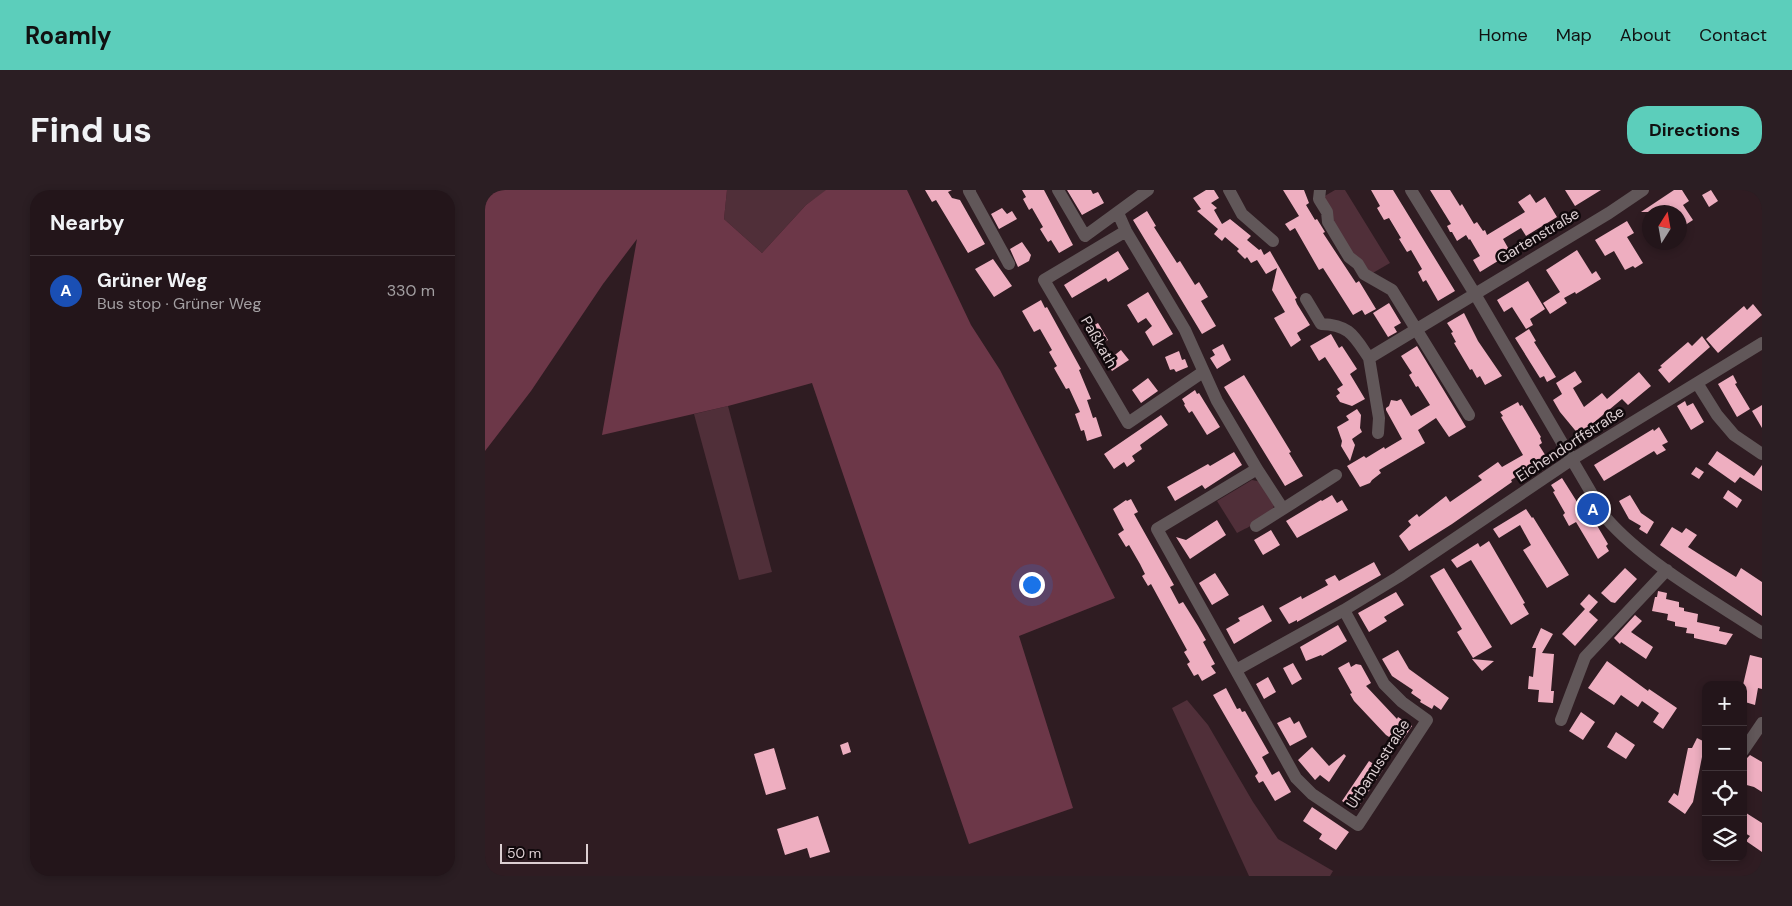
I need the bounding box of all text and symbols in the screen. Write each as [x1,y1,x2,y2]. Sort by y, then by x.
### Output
text: Roamly [25,20,112,51]
text: Home [1478,23,1528,47]
text: Map [1556,23,1592,47]
text: About [1620,23,1671,47]
text: Contact [1699,23,1767,47]
button: Directions [1627,106,1762,154]
text: Find us [30,107,152,153]
street label: Gartenstraße [1493,204,1583,268]
north arrow [1642,205,1687,250]
text: Nearby [50,209,124,237]
text: Grüner Weg [97,268,208,293]
text: A [60,280,72,301]
text: 330 m [387,280,435,301]
text: Bus stop · Grüner Weg [97,293,261,314]
street label: Paßkath [1076,313,1122,371]
street label: Eichendorffstraße [1512,402,1628,486]
pin: A [1577,490,1609,528]
your location [1019,572,1045,598]
map controls [1702,681,1747,861]
button: + [1702,681,1747,726]
street label: Urbanusstraße [1342,715,1414,813]
button: − [1702,726,1747,771]
button: locate [1702,771,1747,816]
button: layers [1702,816,1747,861]
scale bar [500,841,587,864]
text: 50 m [507,844,541,862]

